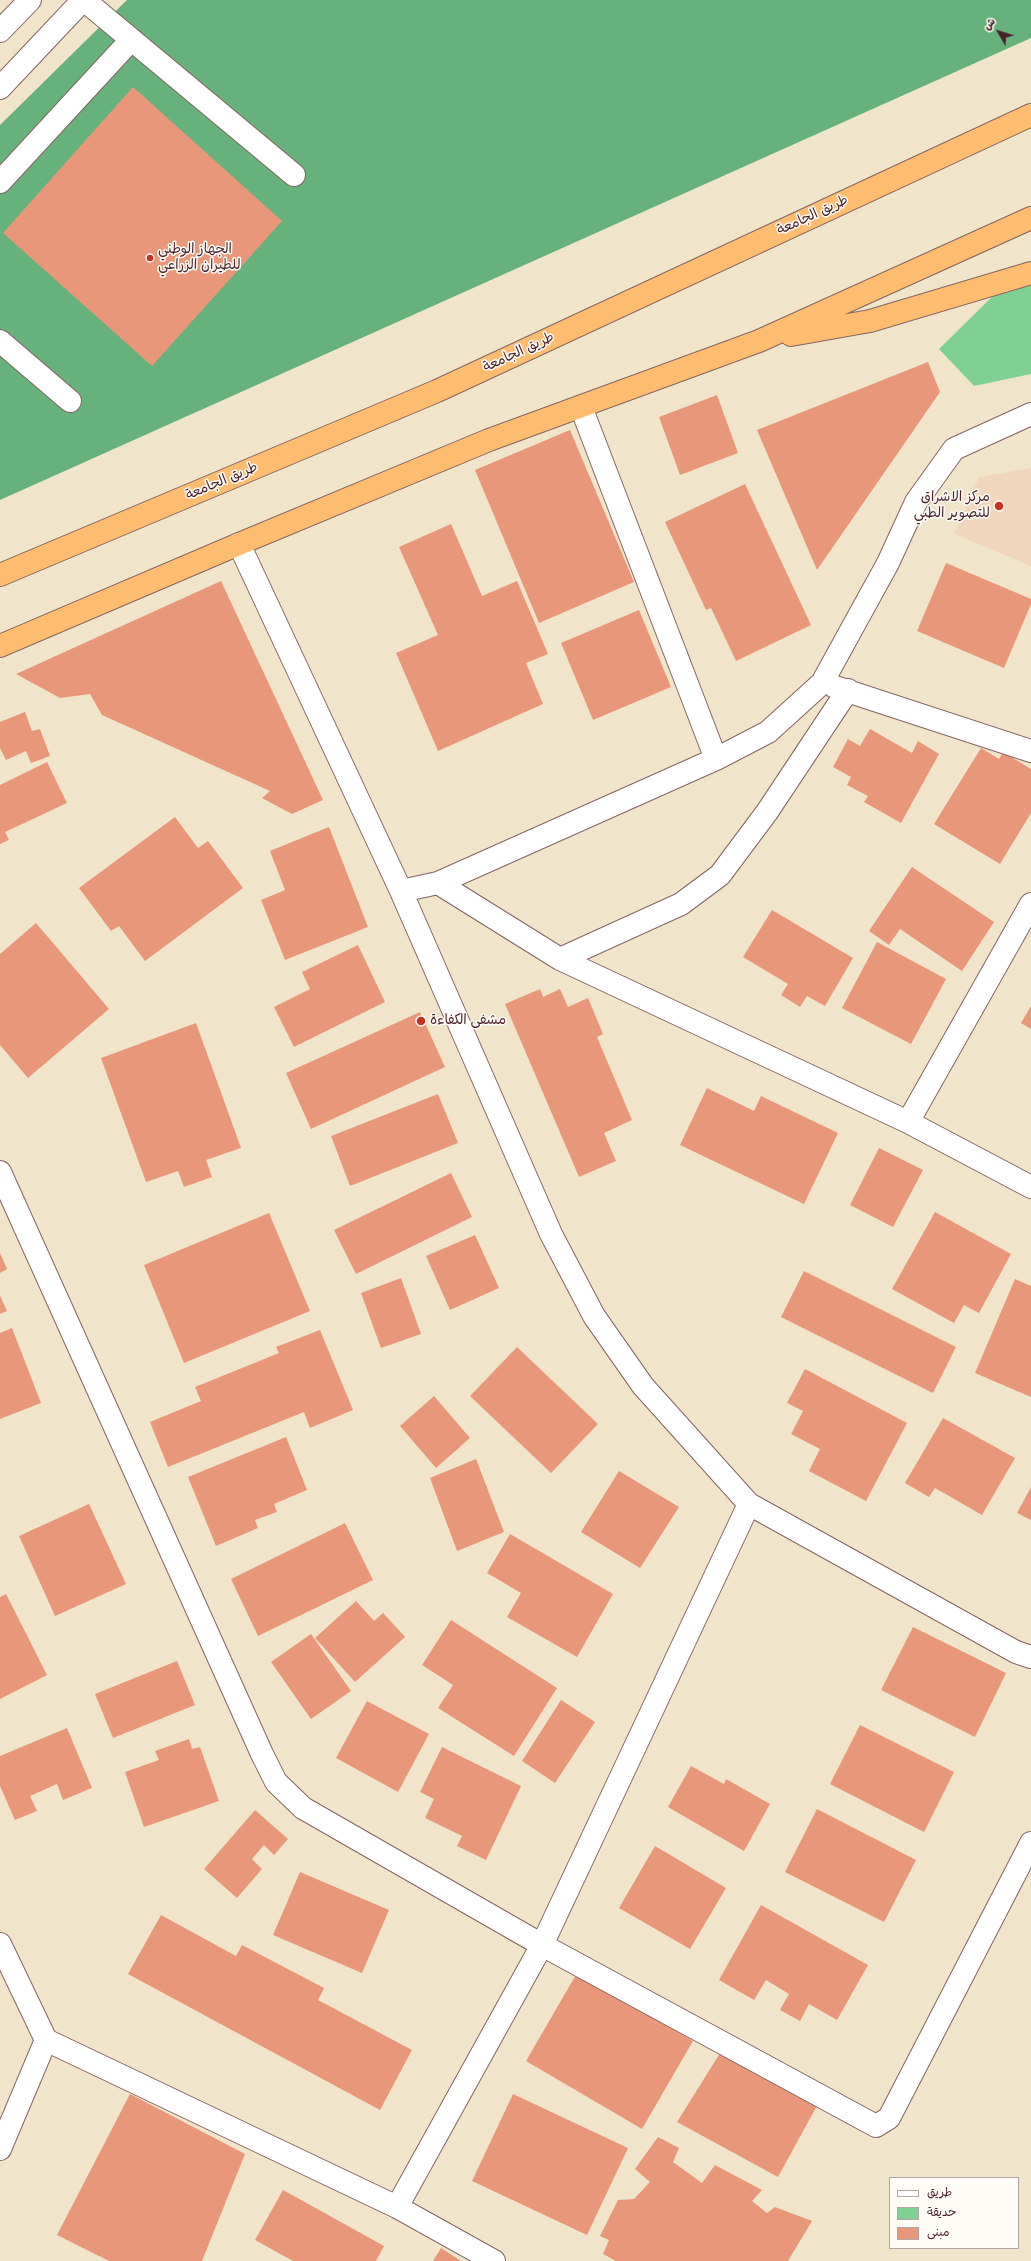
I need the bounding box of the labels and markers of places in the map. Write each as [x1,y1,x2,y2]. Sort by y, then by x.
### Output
place label: الجهاز الوطني للطيران الزراعي [158,242,241,274]
marker: الجهاز الوطني للطيران الزراعي [145,253,155,263]
place label: مركز الاشراق للتصوير الطبي [914,490,990,522]
marker: مركز الاشراق للتصوير الطبي [993,500,1005,512]
place label: مشفى الكفاءة [430,1013,506,1029]
marker: مشفى الكفاءة [415,1015,427,1027]

